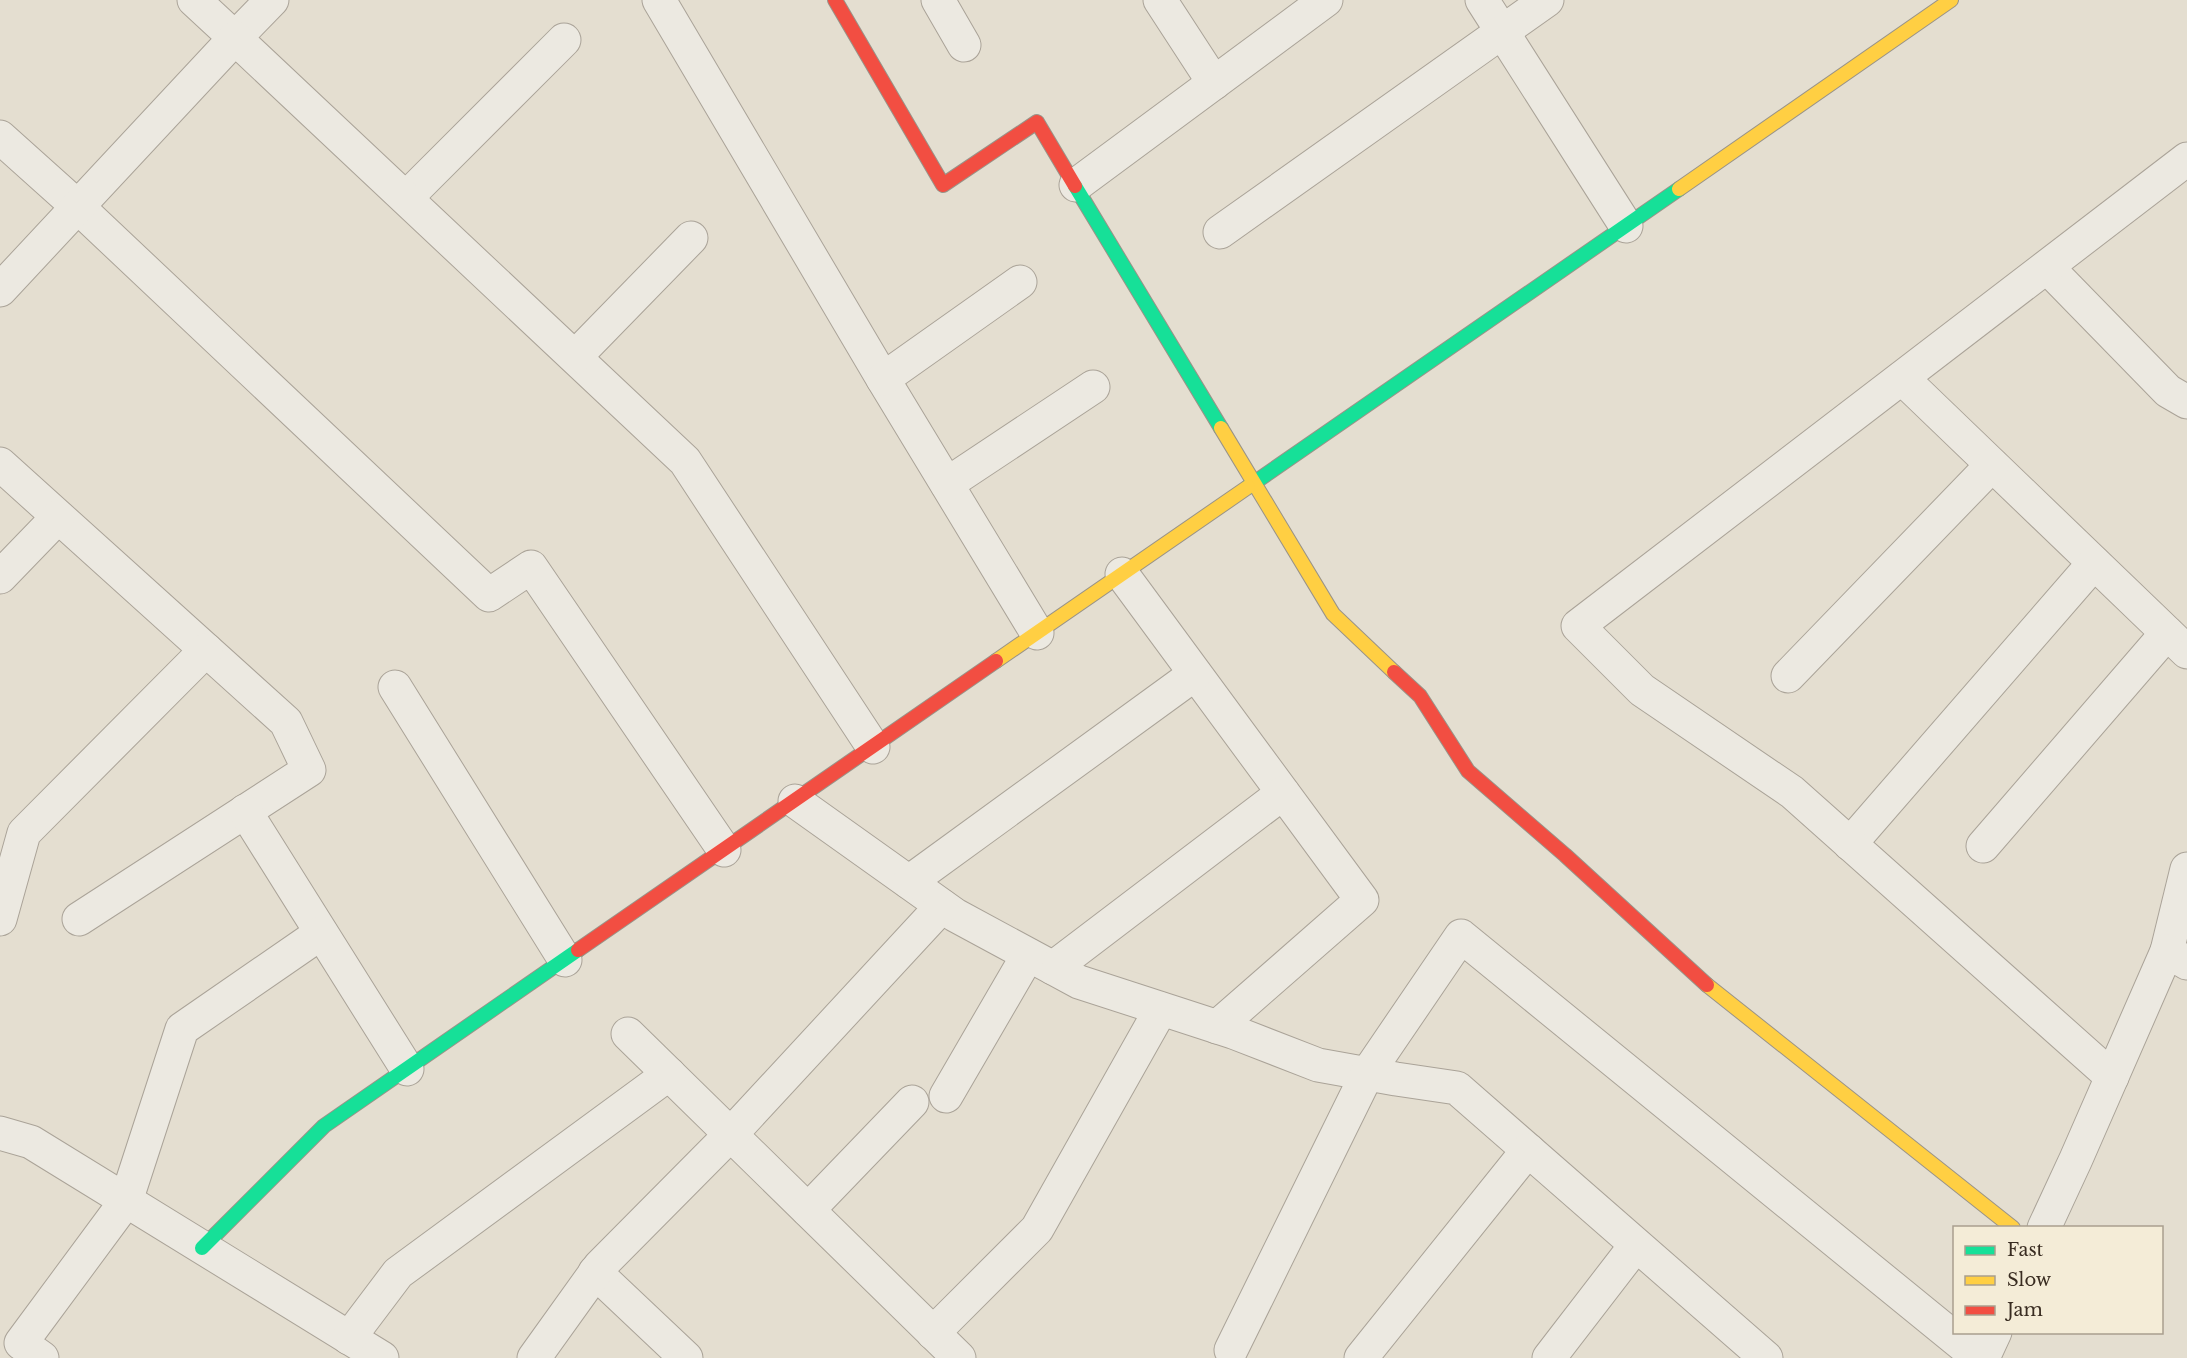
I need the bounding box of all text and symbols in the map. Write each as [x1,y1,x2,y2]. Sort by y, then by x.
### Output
legend [1953,1226,2163,1334]
text: Fast [2007,1239,2044,1261]
text: Slow [2007,1269,2052,1291]
text: Jam [2005,1299,2043,1321]

